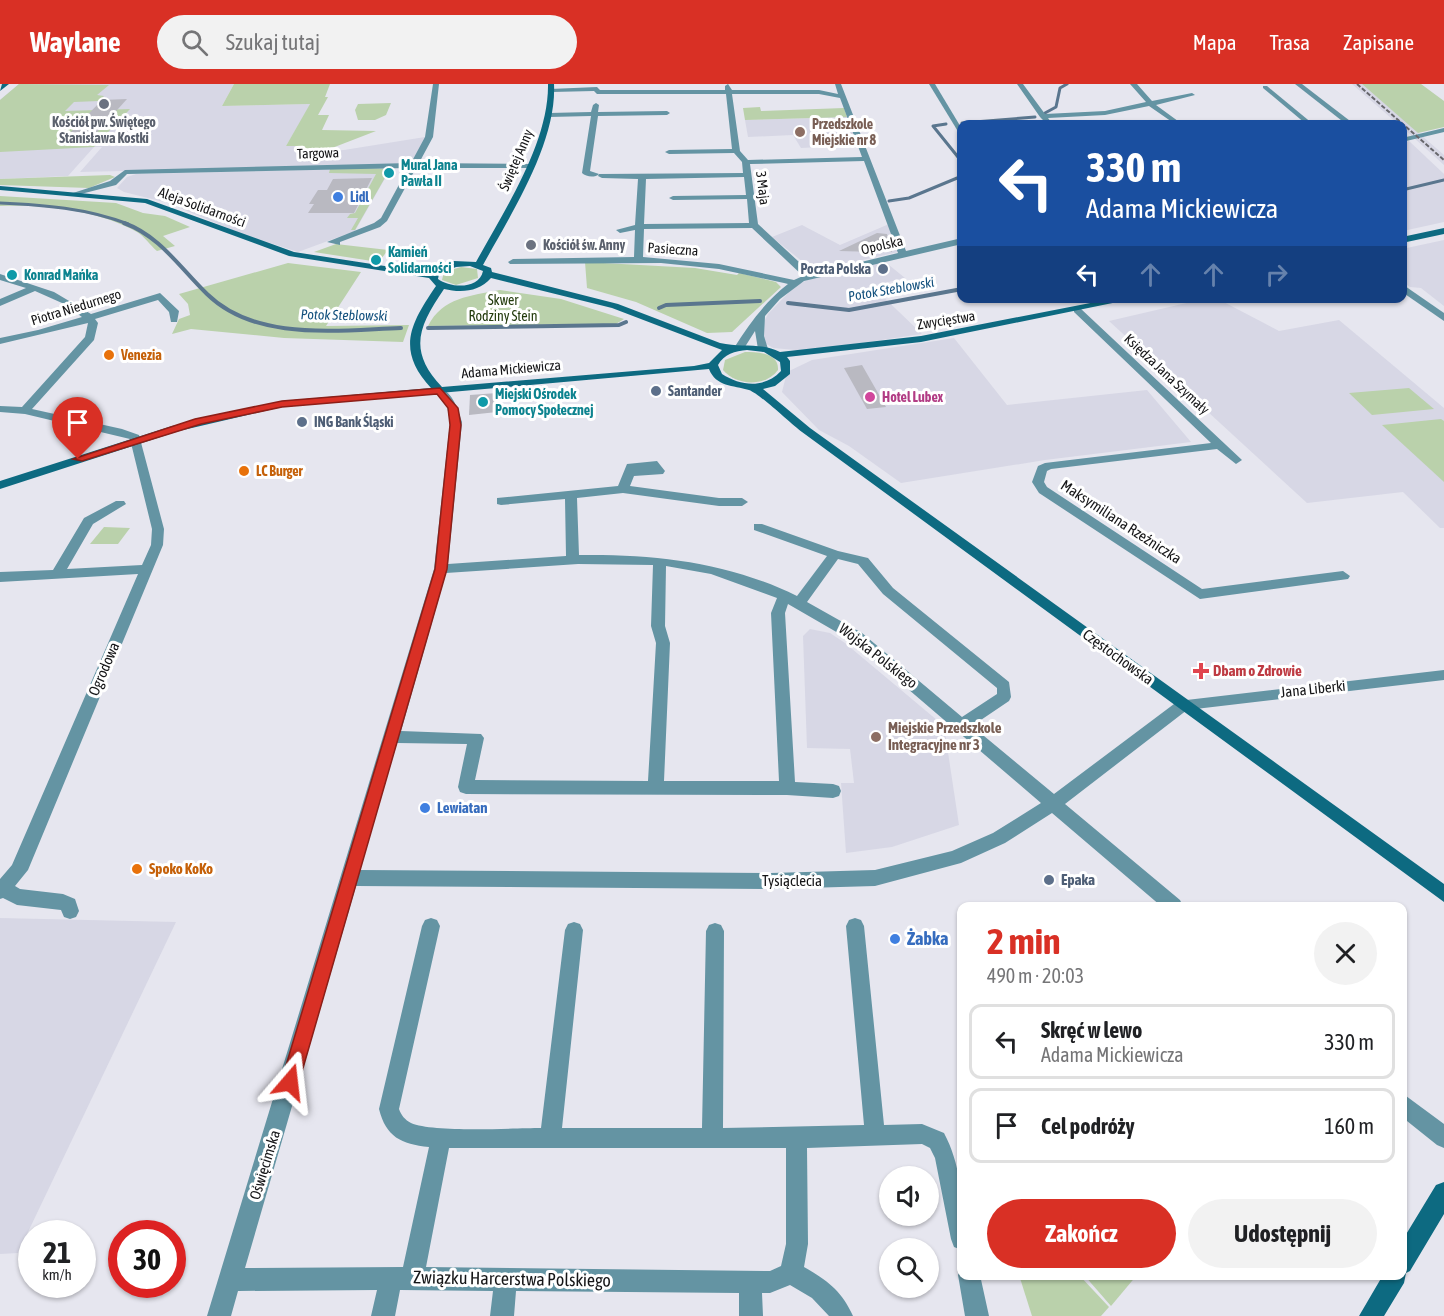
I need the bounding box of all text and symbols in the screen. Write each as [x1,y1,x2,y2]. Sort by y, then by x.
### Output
search box [157,15,577,69]
text: Waylane [30,26,121,58]
icon: search [178,26,211,59]
text: Szukaj tutaj [226,29,320,55]
text: Mapa [1193,30,1236,54]
text: Trasa [1269,30,1310,54]
text: Zapisane [1343,30,1414,54]
marker: Kościół pw. Świętego Stanisława Kostki [97,97,111,111]
place label: Kościół pw. Świętego Stanisława Kostki [52,113,156,146]
place label: Przedszkole Miejskie nr 8 [812,116,877,148]
marker: Przedszkole Miejskie nr 8 [793,125,807,139]
street label: Świętej Anny [495,126,536,193]
text: 330 m [1086,143,1181,191]
street label: Targowa [297,144,339,162]
icon: left [987,144,1065,222]
place label: Mural Jana Pawła II [401,157,458,189]
marker: Mural Jana Pawła II [382,166,396,180]
street label: 3 Maja [753,170,773,206]
street label: Aleja Solidarności [156,184,248,230]
place label: Lidl [350,189,369,205]
marker: Lidl [331,190,345,204]
text: Adama Mickiewicza [1086,193,1278,224]
street label: Opolska [859,232,905,258]
place label: Kościół św. Anny [543,237,625,253]
marker: Kościół św. Anny [524,238,538,252]
street label: Pasieczna [647,239,699,259]
place label: Kamień Solidarności [388,244,451,276]
marker: Kamień Solidarności [369,253,383,267]
icon: left [1071,258,1104,291]
icon: ahead [1134,258,1167,291]
icon: ahead [1197,258,1230,291]
icon: right [1260,258,1293,291]
place label: Poczta Polska [800,261,871,277]
marker: Poczta Polska [876,262,890,276]
place label: Konrad Mańka [24,267,99,283]
marker: Konrad Mańka [5,268,19,282]
water label: Potok Steblowski [847,274,935,304]
street label: Piotra Niedurnego [29,286,123,328]
park label: Skwer Rodziny Stein [468,292,538,324]
water label: Potok Steblowski [300,306,388,324]
street label: Zwycięstwa [916,308,976,332]
street label: Księdza Jana Szymały [1121,331,1213,418]
place label: Venezia [120,347,162,363]
marker: Venezia [102,348,116,362]
street label: Adama Mickiewicza [461,357,561,381]
place label: Santander [668,383,723,399]
marker: Santander [649,384,663,398]
place label: Miejski Ośrodek Pomocy Społecznej [495,386,593,418]
place label: Hotel Lubex [882,389,944,405]
marker: Hotel Lubex [863,390,877,404]
marker: Miejski Ośrodek Pomocy Społecznej [476,395,490,409]
pin [52,397,103,459]
icon: arrive [61,406,94,439]
place label: ING Bank Śląski [314,413,394,430]
marker: ING Bank Śląski [295,415,309,429]
place label: LC Burger [256,463,304,479]
marker: LC Burger [237,464,251,478]
street label: Maksymiliana Rzeźniczka [1058,476,1185,567]
street label: Wojska Polskiego [836,620,921,692]
street label: Częstochowska [1080,625,1157,688]
street label: Ogrodowa [85,639,122,698]
place label: Dbam o Zdrowie [1213,662,1302,679]
marker: Dbam o Zdrowie [1194,664,1208,678]
street label: Jana Liberki [1280,677,1346,700]
place label: Miejskie Przedszkole Integracyjne nr 3 [888,719,1002,753]
marker: Miejskie Przedszkole Integracyjne nr 3 [869,730,883,744]
place label: Lewiatan [437,799,487,816]
marker: Lewiatan [418,801,432,815]
place label: Spoko KoKo [149,860,213,877]
marker: Spoko KoKo [130,862,144,876]
place label: Epaka [1061,871,1095,888]
street label: Tysiąclecia [762,872,822,889]
marker: Epaka [1042,873,1056,887]
text: 2 min [987,920,1061,962]
button: close [1314,922,1377,985]
place label: Żabka [907,928,948,949]
marker: Żabka [888,932,902,946]
text: 490 m · 20:03 [987,964,1084,987]
text: Skręć w lewo [1041,1017,1142,1043]
icon: left [990,1025,1023,1058]
text: 330 m [1324,1029,1374,1055]
text: Adama Mickiewicza [1041,1043,1184,1066]
position arrow [258,1050,322,1114]
icon: arrive [990,1109,1023,1142]
text: Cel podróży [1041,1113,1135,1139]
text: 160 m [1324,1113,1374,1139]
street label: Oświęcimska [246,1128,283,1202]
map controls [879,1166,939,1298]
button: sound [879,1166,939,1226]
button: Zakończ [987,1199,1176,1268]
button: Udostępnij [1188,1199,1377,1268]
speed limit sign: 30 [108,1220,186,1298]
text: 21 [43,1235,71,1269]
button: search [879,1238,939,1298]
text: km/h [42,1266,72,1283]
street label: Związku Harcerstwa Polskiego [413,1266,611,1291]

